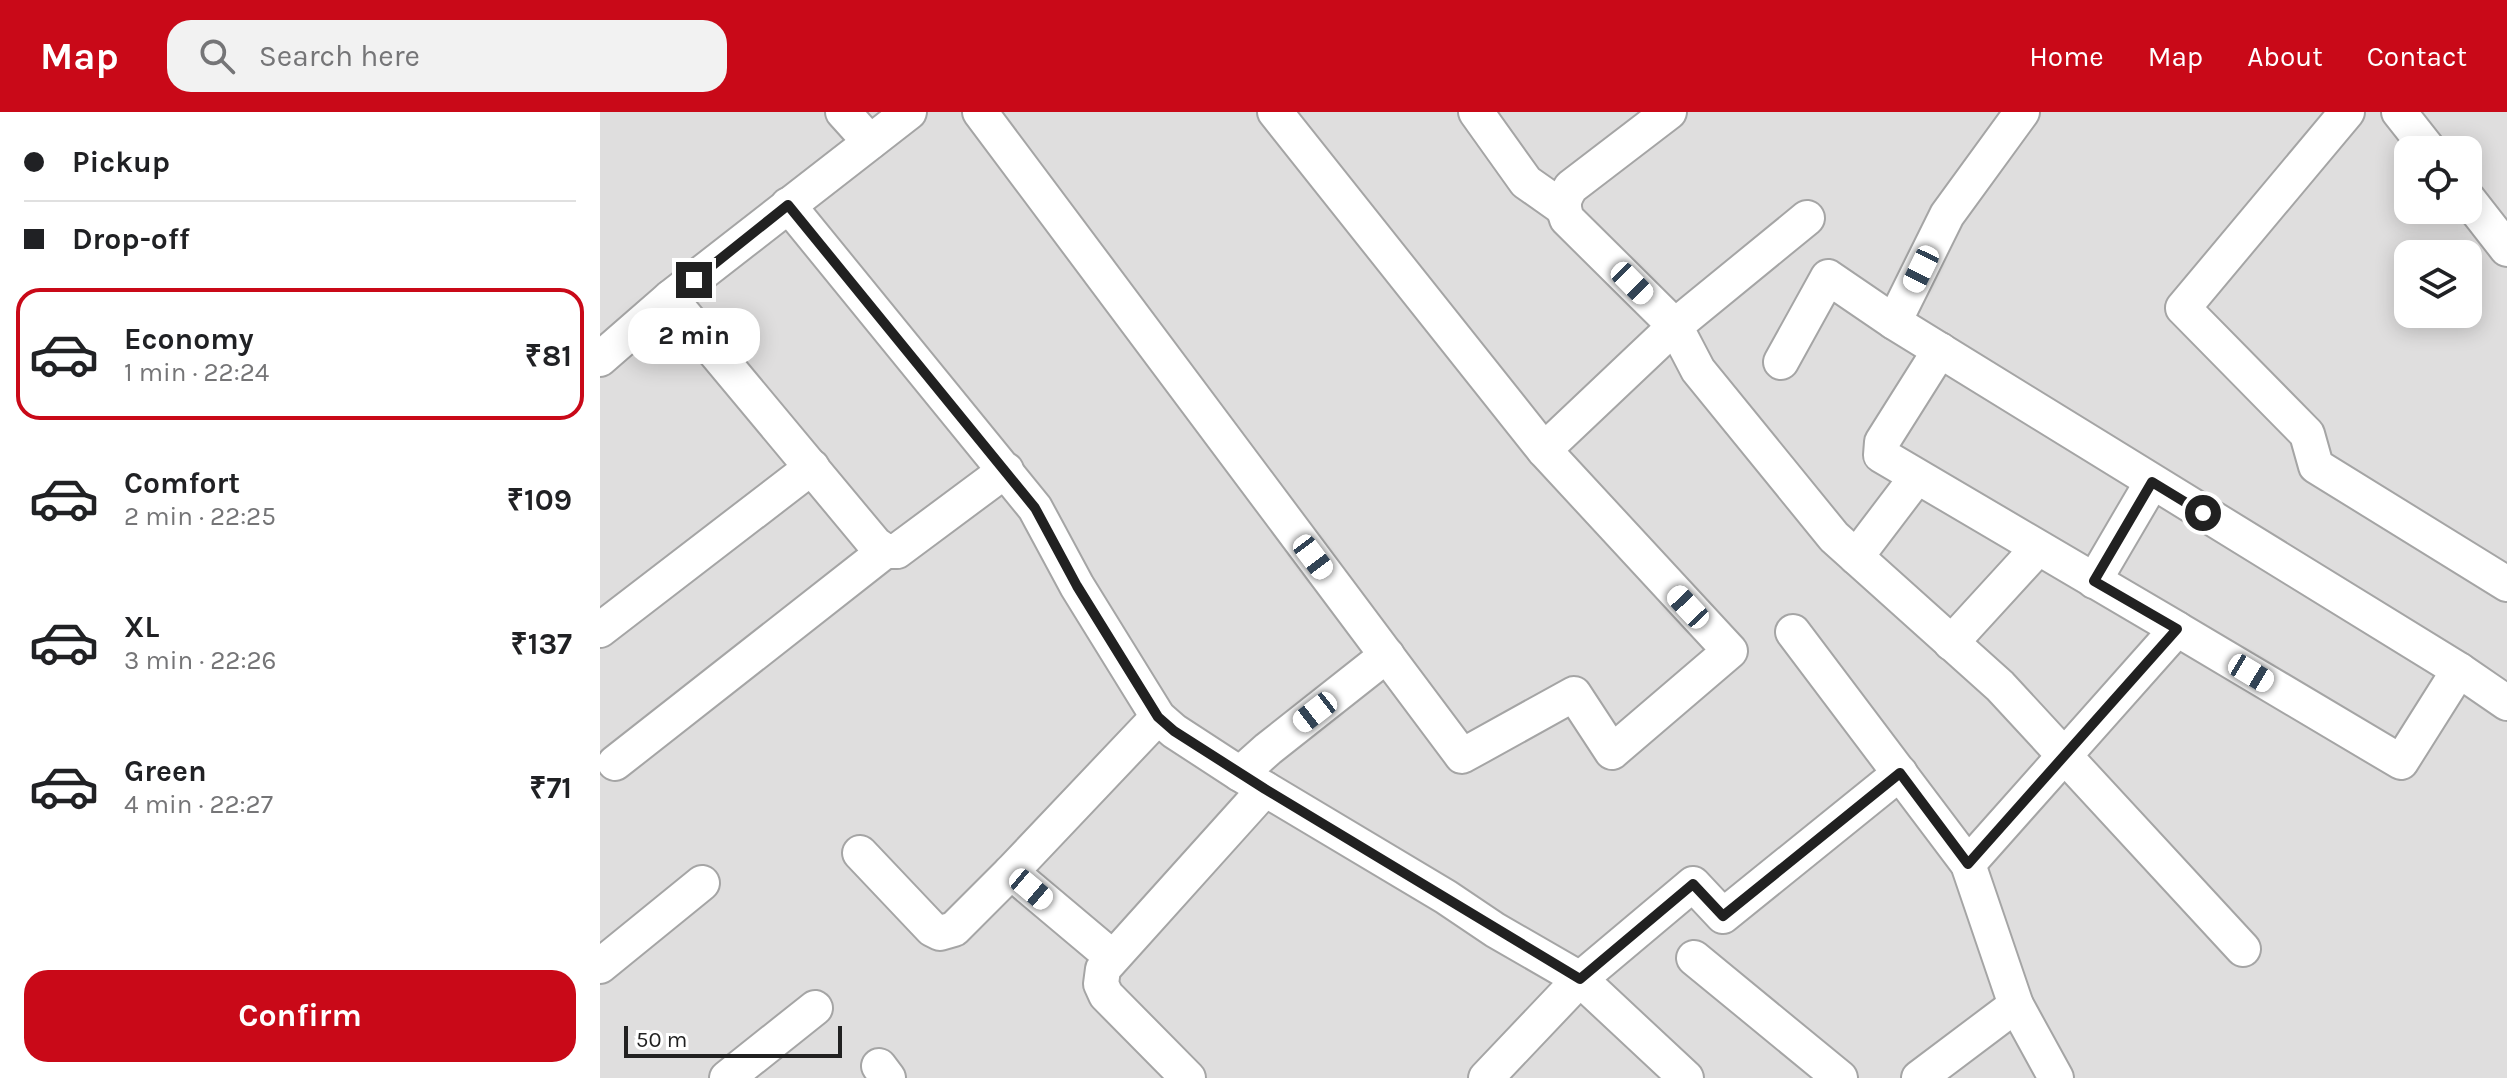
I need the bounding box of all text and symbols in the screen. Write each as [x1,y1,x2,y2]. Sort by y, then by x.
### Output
search box [167,20,727,92]
text: Map [40,34,119,79]
icon: search [195,34,239,78]
text: Search here [259,38,420,74]
text: Home [2029,40,2104,73]
text: Map [2148,40,2203,73]
text: About [2247,40,2323,73]
text: Contact [2367,40,2467,73]
map controls [2394,136,2482,328]
button: locate [2394,136,2482,224]
text: Pickup [72,144,170,180]
text: Drop-off [72,221,190,257]
button: layers [2394,240,2482,328]
car [1900,242,1942,296]
car [1607,258,1657,308]
route end [676,262,712,298]
callout: 2 min [628,308,760,364]
icon: car [28,318,100,390]
text: 2 min [658,320,730,351]
text: Economy [124,321,254,357]
text: ₹81 [525,338,572,374]
text: 1 min · 22:24 [124,357,269,388]
icon: car [28,462,100,534]
text: Comfort [124,465,240,501]
text: ₹109 [507,482,572,518]
route start [2185,495,2221,531]
text: 2 min · 22:25 [124,501,276,532]
car [1289,531,1337,583]
car [1663,581,1713,633]
icon: car [28,606,100,678]
text: XL [124,609,159,645]
text: ₹137 [511,626,572,662]
text: 3 min · 22:26 [124,645,276,676]
car [2224,650,2278,696]
car [1289,688,1341,736]
icon: car [28,750,100,822]
text: Green [124,753,207,789]
text: ₹71 [529,770,572,806]
text: 4 min · 22:27 [124,789,273,820]
car [1005,864,1057,914]
button: Confirm [24,970,576,1062]
scale bar [624,1022,842,1058]
text: 50 m [636,1027,687,1053]

